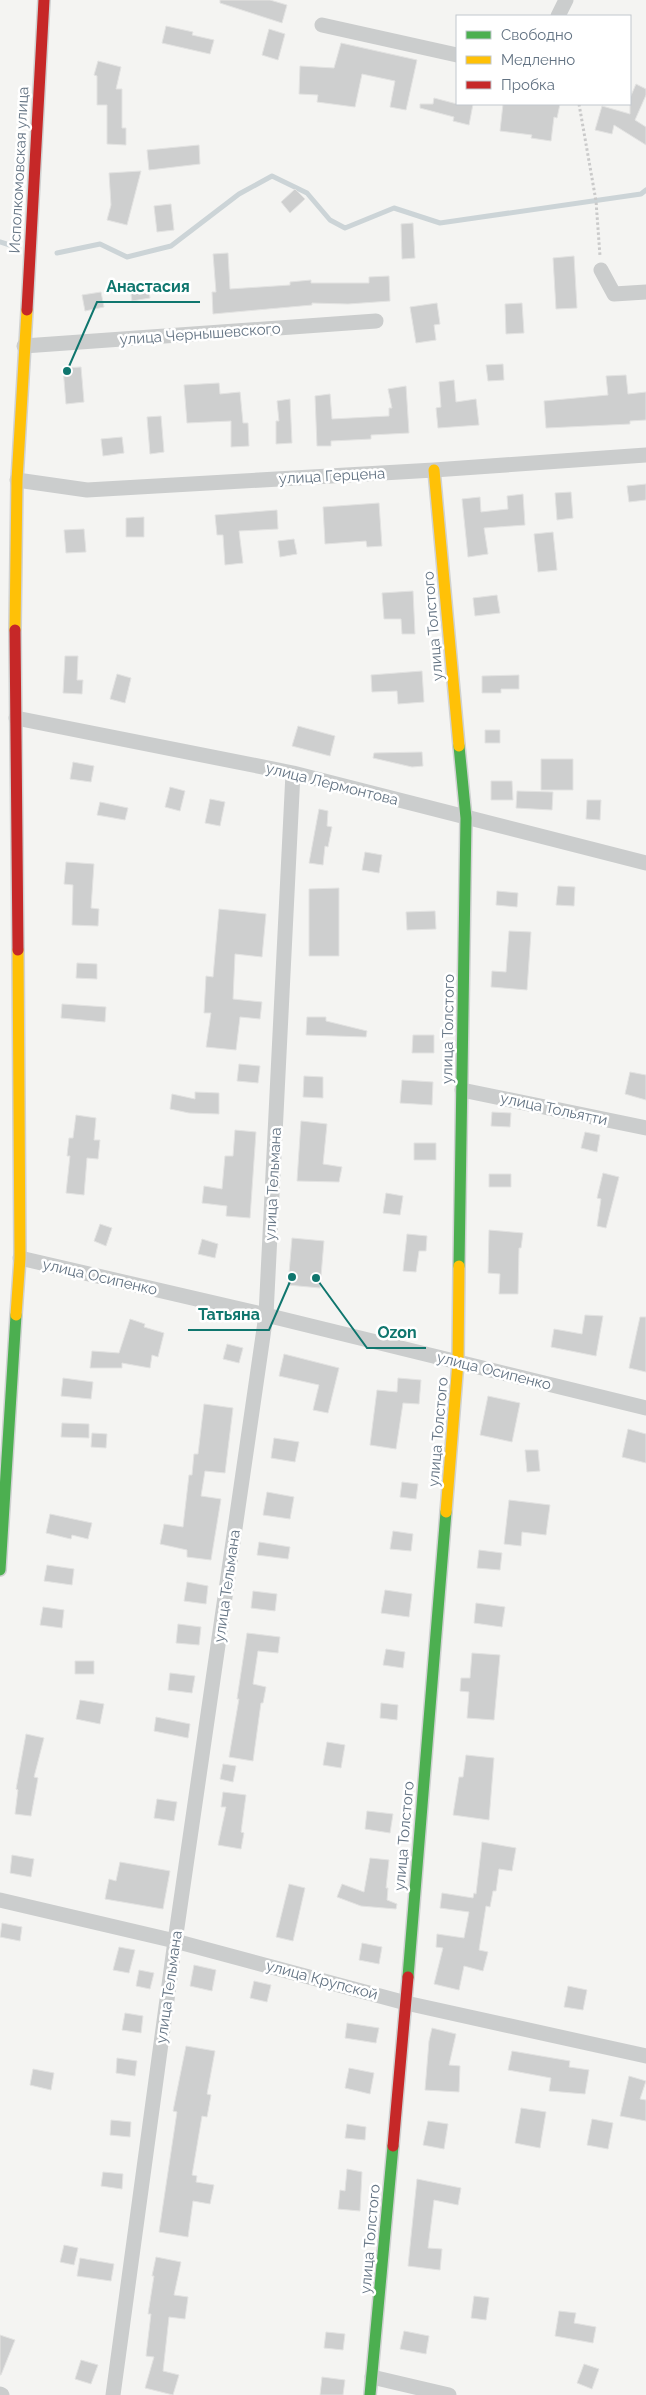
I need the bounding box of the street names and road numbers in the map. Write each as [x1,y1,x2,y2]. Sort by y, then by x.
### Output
street label: Исполкомовская улица [6,86,32,254]
street label: улица Чернышевского [119,319,281,349]
street label: улица Герцена [278,464,386,488]
street label: улица Толстого [419,570,447,682]
street label: улица Лермонтова [264,759,400,809]
street label: улица Толстого [438,974,458,1084]
street label: улица Тольятти [499,1089,609,1129]
street label: улица Тельмана [261,1127,285,1241]
street label: улица Осипенко [41,1255,159,1299]
street label: улица Осипенко [435,1348,553,1394]
street label: улица Толстого [424,1376,452,1488]
street label: улица Тельмана [210,1529,244,1643]
street label: улица Толстого [390,1780,418,1892]
street label: улица Тельмана [152,1930,186,2044]
street label: улица Крупской [264,1956,380,2004]
street label: улица Толстого [356,2183,384,2295]

